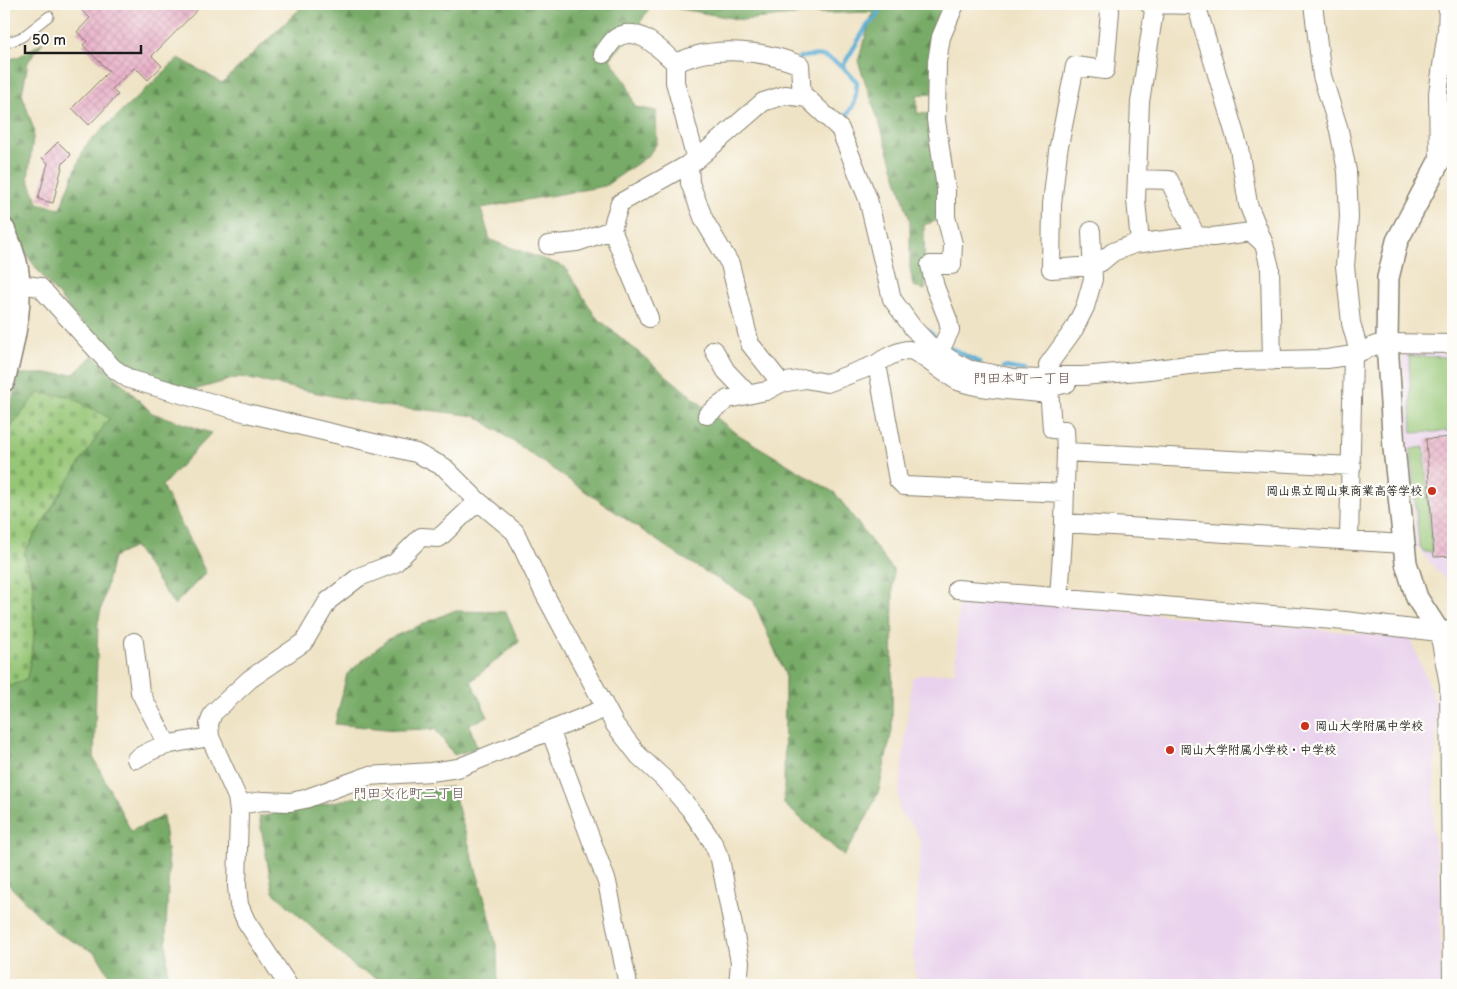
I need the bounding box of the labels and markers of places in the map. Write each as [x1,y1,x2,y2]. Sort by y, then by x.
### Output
place label: 岡山県立岡山東商業高等学校 [1266,484,1422,499]
marker: 岡山県立岡山東商業高等学校 [1426,485,1438,497]
place label: 岡山大学附属中学校 [1315,719,1423,734]
marker: 岡山大学附属中学校 [1299,720,1311,732]
place label: 岡山大学附属小学校・中学校 [1180,743,1336,758]
marker: 岡山大学附属小学校・中学校 [1164,744,1176,756]

